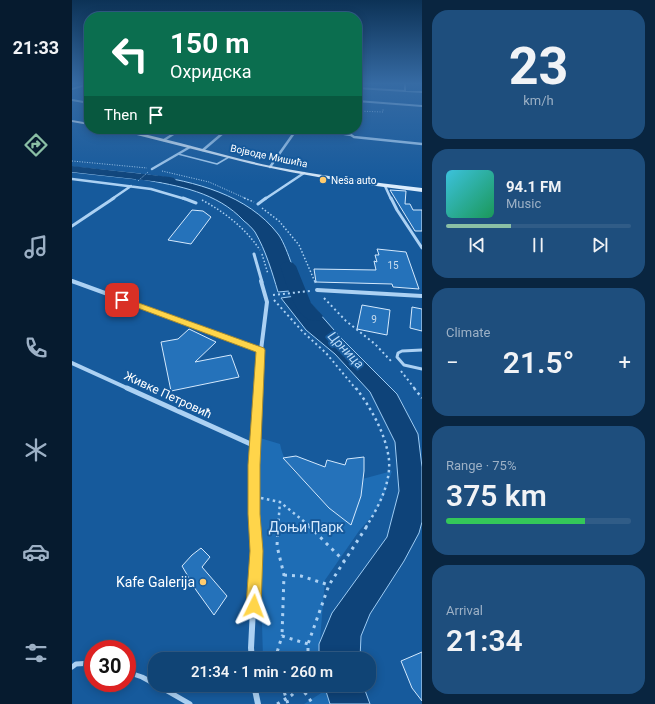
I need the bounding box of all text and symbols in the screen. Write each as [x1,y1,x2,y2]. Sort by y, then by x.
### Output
text: 150 m [170,27,249,60]
icon: left [104,28,156,80]
text: 23 [509,36,568,97]
text: 21:33 [13,37,59,58]
text: Охридска [170,61,252,82]
text: km/h [523,93,554,108]
icon: arrive [145,104,167,126]
text: Then [104,106,137,124]
icon: directions [22,131,50,159]
street label: Војводе Мишића [229,142,309,170]
marker: Neša auto [318,175,328,185]
place label: Neša auto [331,175,377,186]
text: 94.1 FM [506,178,561,196]
text: Music [506,196,541,211]
icon: music [22,233,50,261]
icon: previous [466,234,488,256]
icon: pause [527,234,549,256]
icon: next [589,234,611,256]
house number: 15 [387,260,399,271]
pin [105,283,139,317]
icon: arrive [111,289,133,311]
house number: 9 [371,314,377,325]
text: Climate [446,325,490,340]
water label: Црница [325,329,367,372]
icon: phone [22,334,50,362]
text: 21.5° [503,345,574,380]
text: − [446,350,459,375]
text: + [619,350,631,375]
street label: Живке Петровић [122,369,214,421]
icon: climate [22,436,50,464]
text: Range · 75% [446,458,516,473]
text: 375 km [446,478,547,513]
park label: Доњи Парк [268,519,344,535]
icon: car [22,538,50,566]
place label: Kafe Galerija [116,574,195,590]
marker: Kafe Galerija [198,577,208,587]
position arrow [233,585,275,627]
text: Arrival [446,603,483,618]
text: 21:34 [446,623,523,658]
icon: filters [22,639,50,667]
speed limit sign: 30 [84,640,136,692]
text: 21:34 · 1 min · 260 m [191,663,333,681]

